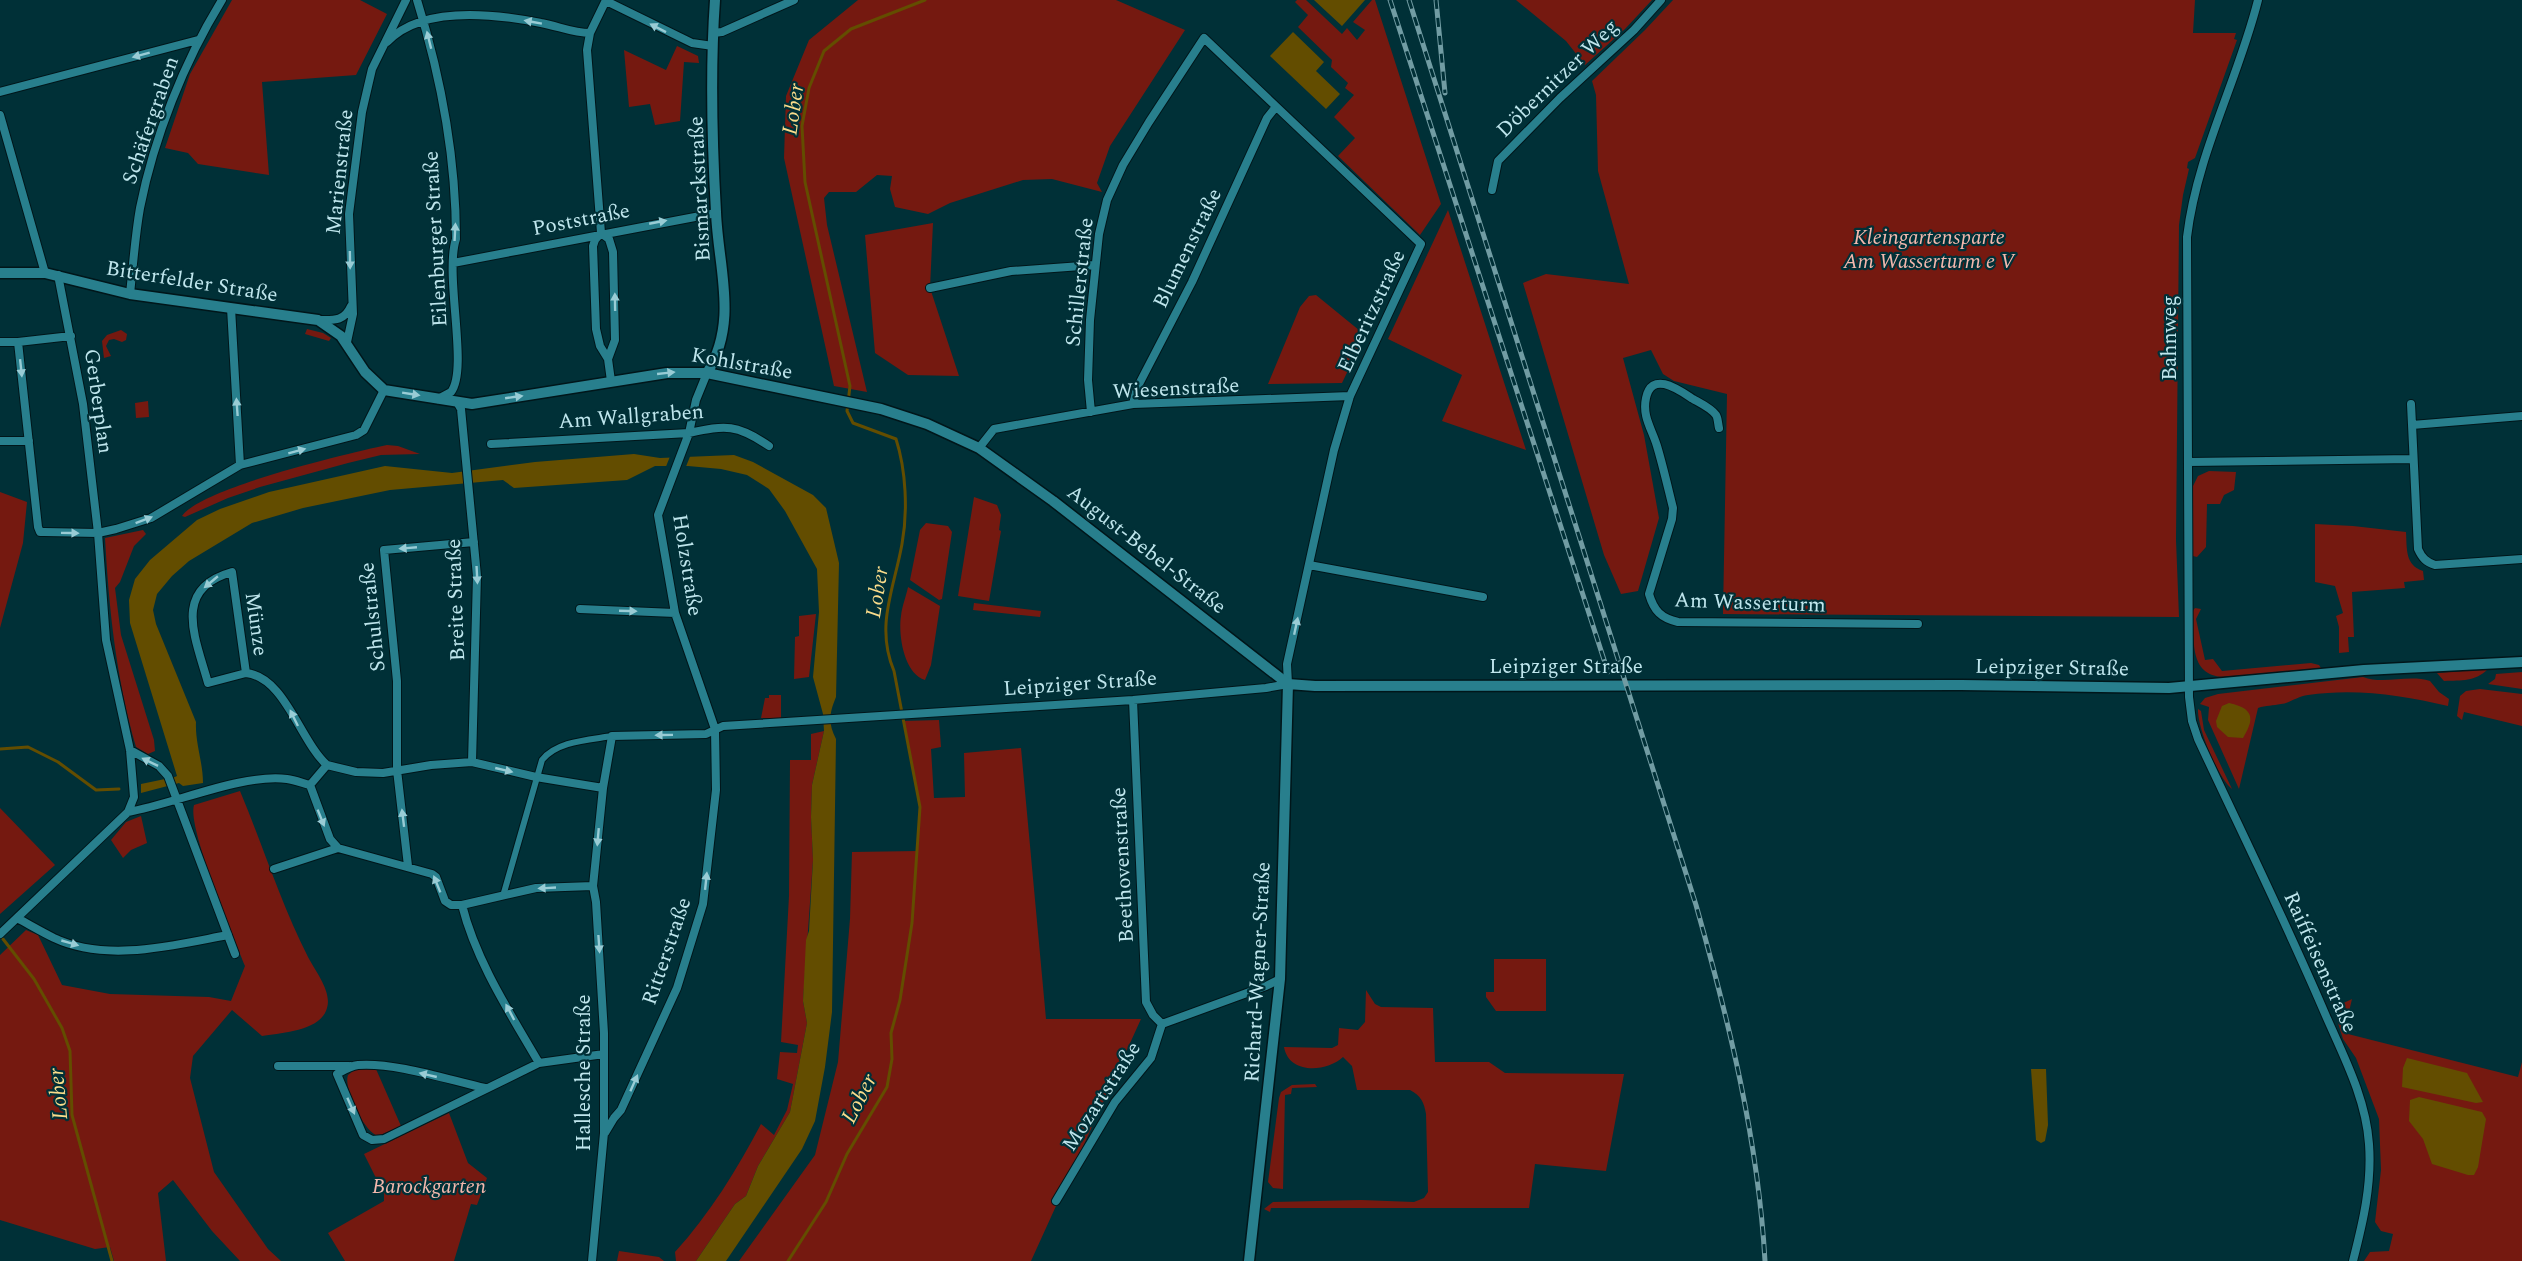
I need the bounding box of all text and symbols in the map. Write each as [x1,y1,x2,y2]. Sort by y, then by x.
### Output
street label: Döbernitzer Weg [1489,12,1626,146]
one-way arrow [524,17,543,26]
one-way arrow [650,23,667,32]
one-way arrow [423,30,433,49]
one-way arrow [132,51,150,60]
street label: Schäfergraben [114,52,188,189]
water label: Lober [774,81,813,137]
street label: Marienstraße [318,108,362,236]
street label: Bismarckstraße [680,115,720,262]
street label: Eilenburger Straße [415,150,457,328]
street label: Blumenstraße [1145,183,1231,314]
street label: Poststraße [530,195,633,245]
street label: Schillerstraße [1057,216,1103,348]
one-way arrow [649,218,668,227]
one-way arrow [451,222,460,241]
park label: Kleingartensparte Am Wasserturm e V [1842,222,2016,278]
street label: Elberitzstraße [1329,245,1414,378]
one-way arrow [345,250,355,269]
street label: Bitterfelder Straße [104,253,280,311]
one-way arrow [610,293,619,312]
street label: Bahnweg [2154,295,2186,381]
street label: Kohlstraße [689,339,795,389]
street label: Gerberplan [75,347,121,456]
one-way arrow [16,358,26,377]
one-way arrow [657,368,676,378]
street label: Wiesenstraße [1112,370,1240,408]
one-way arrow [402,390,421,399]
one-way arrow [505,393,524,402]
street label: Am Wallgraben [557,396,705,438]
one-way arrow [232,397,242,416]
one-way arrow [288,445,306,455]
street label: August-Bebel-Straße [1060,477,1233,622]
street label: Holzstraße [663,512,711,618]
one-way arrow [135,514,153,524]
one-way arrow [61,528,80,537]
street label: Breite Straße [438,538,474,662]
one-way arrow [398,543,417,553]
street label: Schulstraße [351,561,395,673]
water label: Lober [857,564,898,620]
one-way arrow [472,566,481,585]
one-way arrow [203,576,219,589]
street label: Am Wasserturm [1674,584,1826,622]
street label: Münze [236,590,276,658]
one-way arrow [618,606,637,616]
one-way arrow [1291,617,1301,635]
street label: Leipziger Straße [1489,651,1643,683]
street label: Leipziger Straße [1975,651,2129,685]
street label: Leipziger Straße [1002,663,1158,705]
one-way arrow [290,709,299,726]
one-way arrow [655,730,674,739]
one-way arrow [142,758,159,767]
one-way arrow [495,765,514,775]
street label: Beethovenstraße [1103,786,1143,944]
one-way arrow [317,809,326,827]
one-way arrow [398,809,407,828]
one-way arrow [593,827,603,846]
street label: Richard-Wagner-Straße [1236,861,1280,1083]
one-way arrow [701,871,711,890]
one-way arrow [432,875,442,893]
one-way arrow [538,883,557,892]
street label: Raiffeisenstraße [2275,887,2366,1038]
street label: Ritterstraße [634,893,700,1009]
one-way arrow [594,934,603,953]
one-way arrow [61,939,79,948]
street label: Hallesche Straße [568,994,600,1152]
one-way arrow [505,1003,515,1020]
street label: Mozartstraße [1054,1035,1149,1158]
water label: Lober [40,1066,77,1121]
water label: Lober [833,1068,886,1129]
one-way arrow [419,1070,438,1080]
one-way arrow [629,1075,638,1092]
one-way arrow [346,1098,356,1116]
park label: Barockgarten [372,1171,486,1203]

